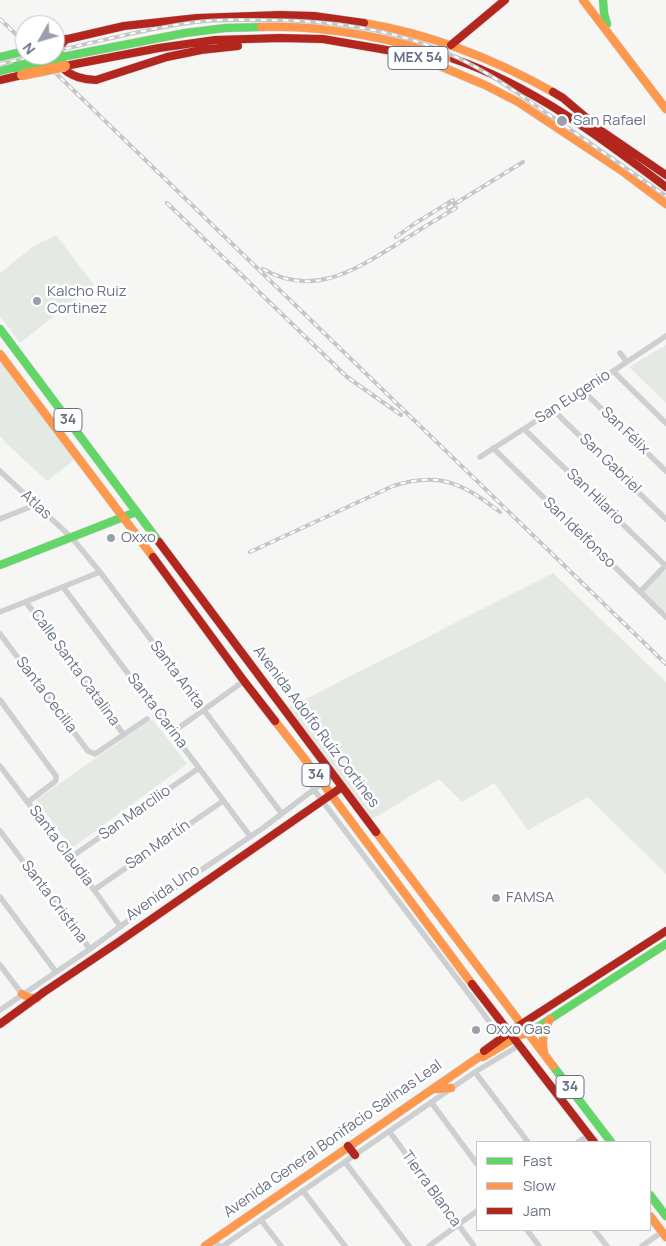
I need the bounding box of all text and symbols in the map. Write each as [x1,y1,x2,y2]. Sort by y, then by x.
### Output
north arrow [15,15,65,65]
text: N [18,39,39,59]
road number: MEX 54 [388,46,448,70]
place label: San Rafael [573,112,646,130]
marker: San Rafael [555,114,569,128]
place label: Kalcho Ruiz Cortinez [47,283,127,318]
marker: Kalcho Ruiz Cortinez [31,295,43,307]
street label: San Eugenio [532,366,614,428]
street label: San Félix [597,404,653,458]
road number: 34 [54,408,82,432]
street label: San Gabriel [576,430,644,498]
street label: San Hilario [563,465,627,529]
street label: Atlas [17,487,55,523]
street label: San Idelfonso [539,494,619,572]
place label: Oxxo [121,529,156,547]
marker: Oxxo [105,532,117,544]
street label: Calle Santa Catalina [27,606,123,730]
street label: Santa Anita [146,638,208,712]
street label: Avenida Adolfo Ruíz Cortines [249,643,383,811]
street label: Santa Cecilia [12,654,80,736]
street label: Santa Carina [123,670,191,752]
road number: 34 [302,764,330,786]
street label: San Marcilio [96,782,174,844]
street label: Santa Claudia [25,802,97,890]
street label: San Martín [122,816,194,874]
street label: Santa Cristina [17,857,91,947]
street label: Avenida Uno [123,861,203,925]
place label: FAMSA [506,889,554,907]
marker: FAMSA [490,892,502,904]
place label: Oxxo Gas [486,1021,551,1039]
marker: Oxxo Gas [470,1024,482,1036]
street label: Avenida General Bonifacio Salinas Leal [220,1056,446,1222]
road number: 34 [556,1076,584,1098]
legend [476,1141,651,1231]
street label: Tierra Blanca [397,1147,465,1231]
text: Fast [523,1150,552,1171]
text: Slow [523,1175,556,1196]
text: Jam [523,1200,551,1221]

